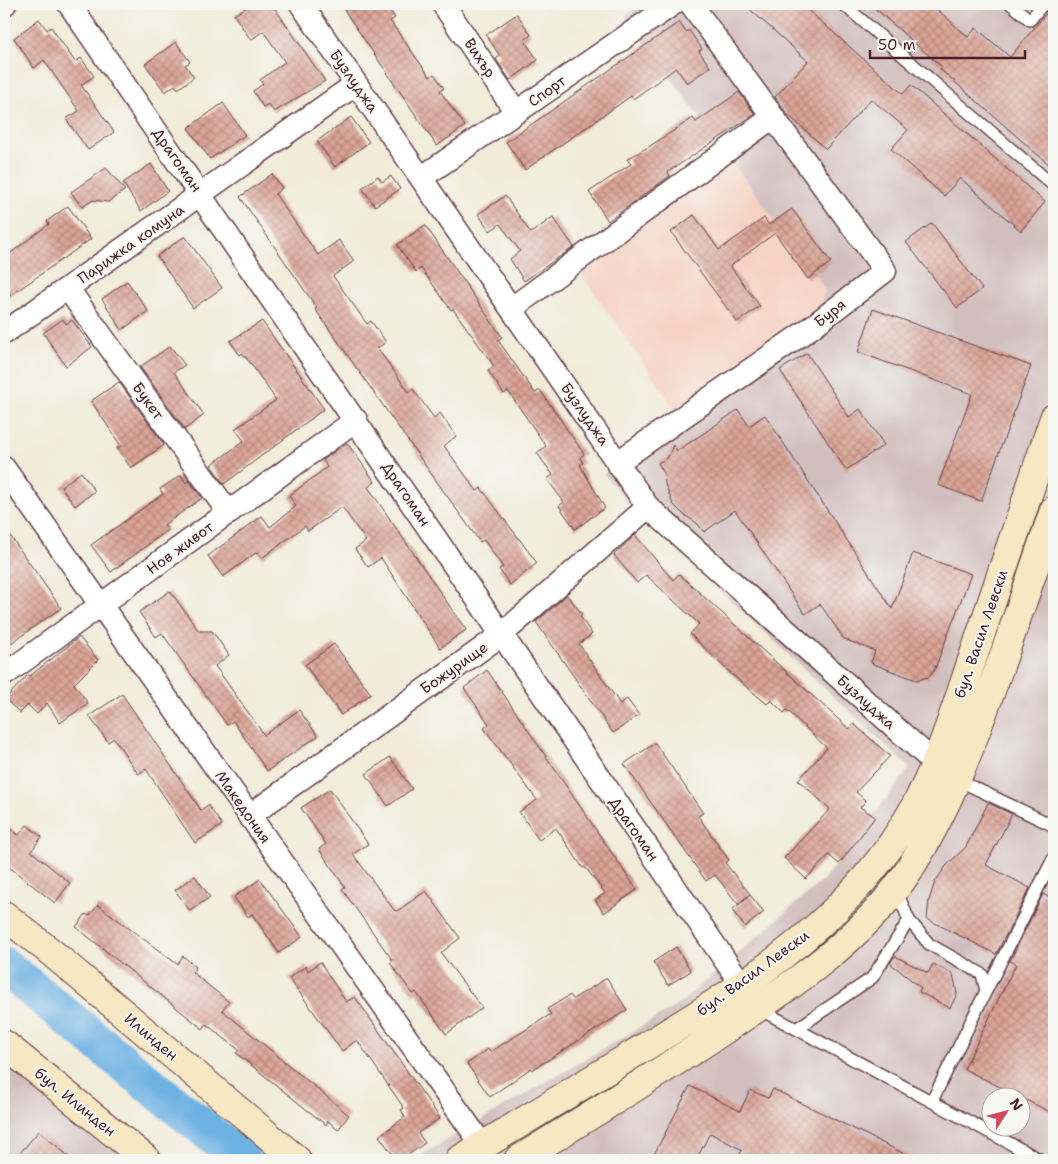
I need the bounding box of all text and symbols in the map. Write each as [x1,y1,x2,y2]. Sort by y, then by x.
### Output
scale bar [870,28,1026,60]
street label: Вихър [460,34,500,82]
text: 50 m [878,35,916,55]
street label: Бузлуджа [325,46,383,117]
street label: Спорт [524,71,570,111]
street label: Драгоман [148,124,206,196]
street label: Парижка комуна [74,199,189,288]
street label: Буря [810,294,850,332]
street label: Букет [128,378,169,424]
street label: Бузлуджа [556,379,614,450]
street label: Драгоман [377,458,435,530]
street label: Нов живот [142,517,218,579]
street label: бул. Васил Левски [950,567,1012,701]
street label: Божурище [416,637,492,699]
street label: Бузлуджа [832,670,900,734]
street label: Македония [211,767,275,847]
street label: Драгоман [605,793,663,865]
street label: бул. Васил Левски [693,925,814,1021]
street label: Илинден [120,1009,182,1065]
street label: бул. Илинден [30,1063,120,1141]
north arrow [980,1086,1030,1136]
text: N [1006,1095,1027,1114]

